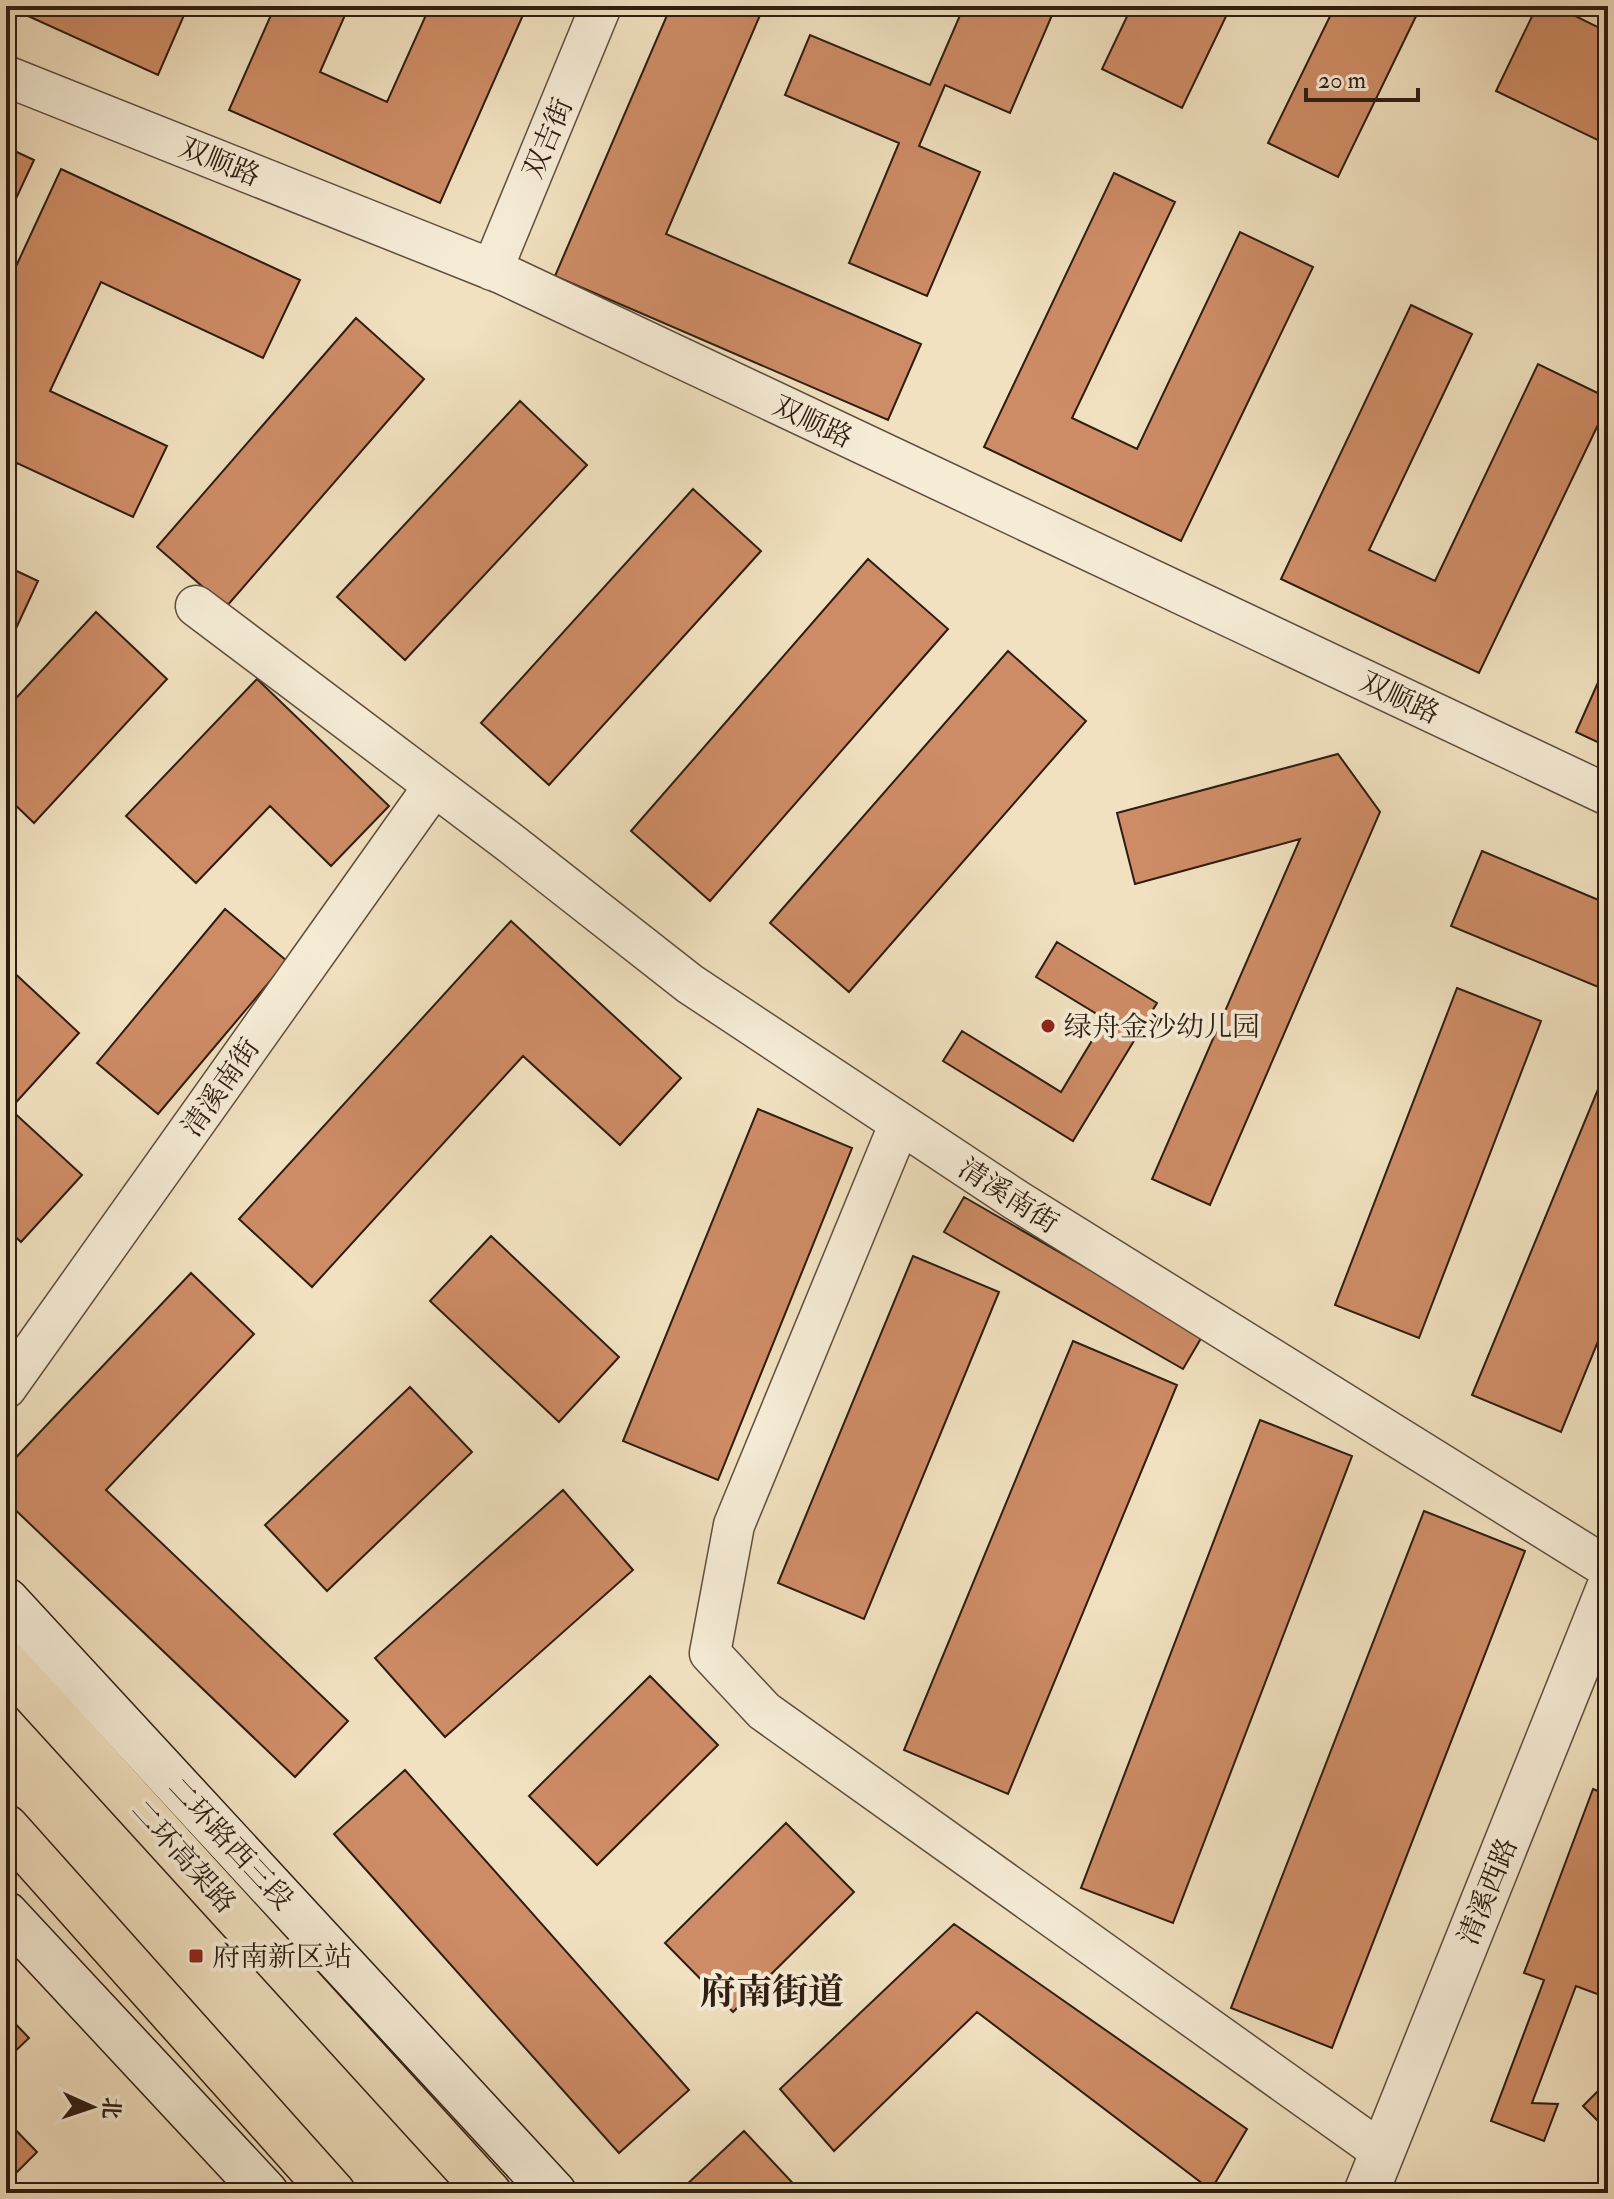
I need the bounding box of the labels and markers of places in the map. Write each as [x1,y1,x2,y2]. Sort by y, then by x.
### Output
place label: 绿舟金沙幼儿园 [1064,1010,1260,1045]
marker: 绿舟金沙幼儿园 [1039,1017,1057,1035]
place label: 府南新区站 [212,1940,352,1975]
marker: 府南新区站 [187,1947,205,1965]

